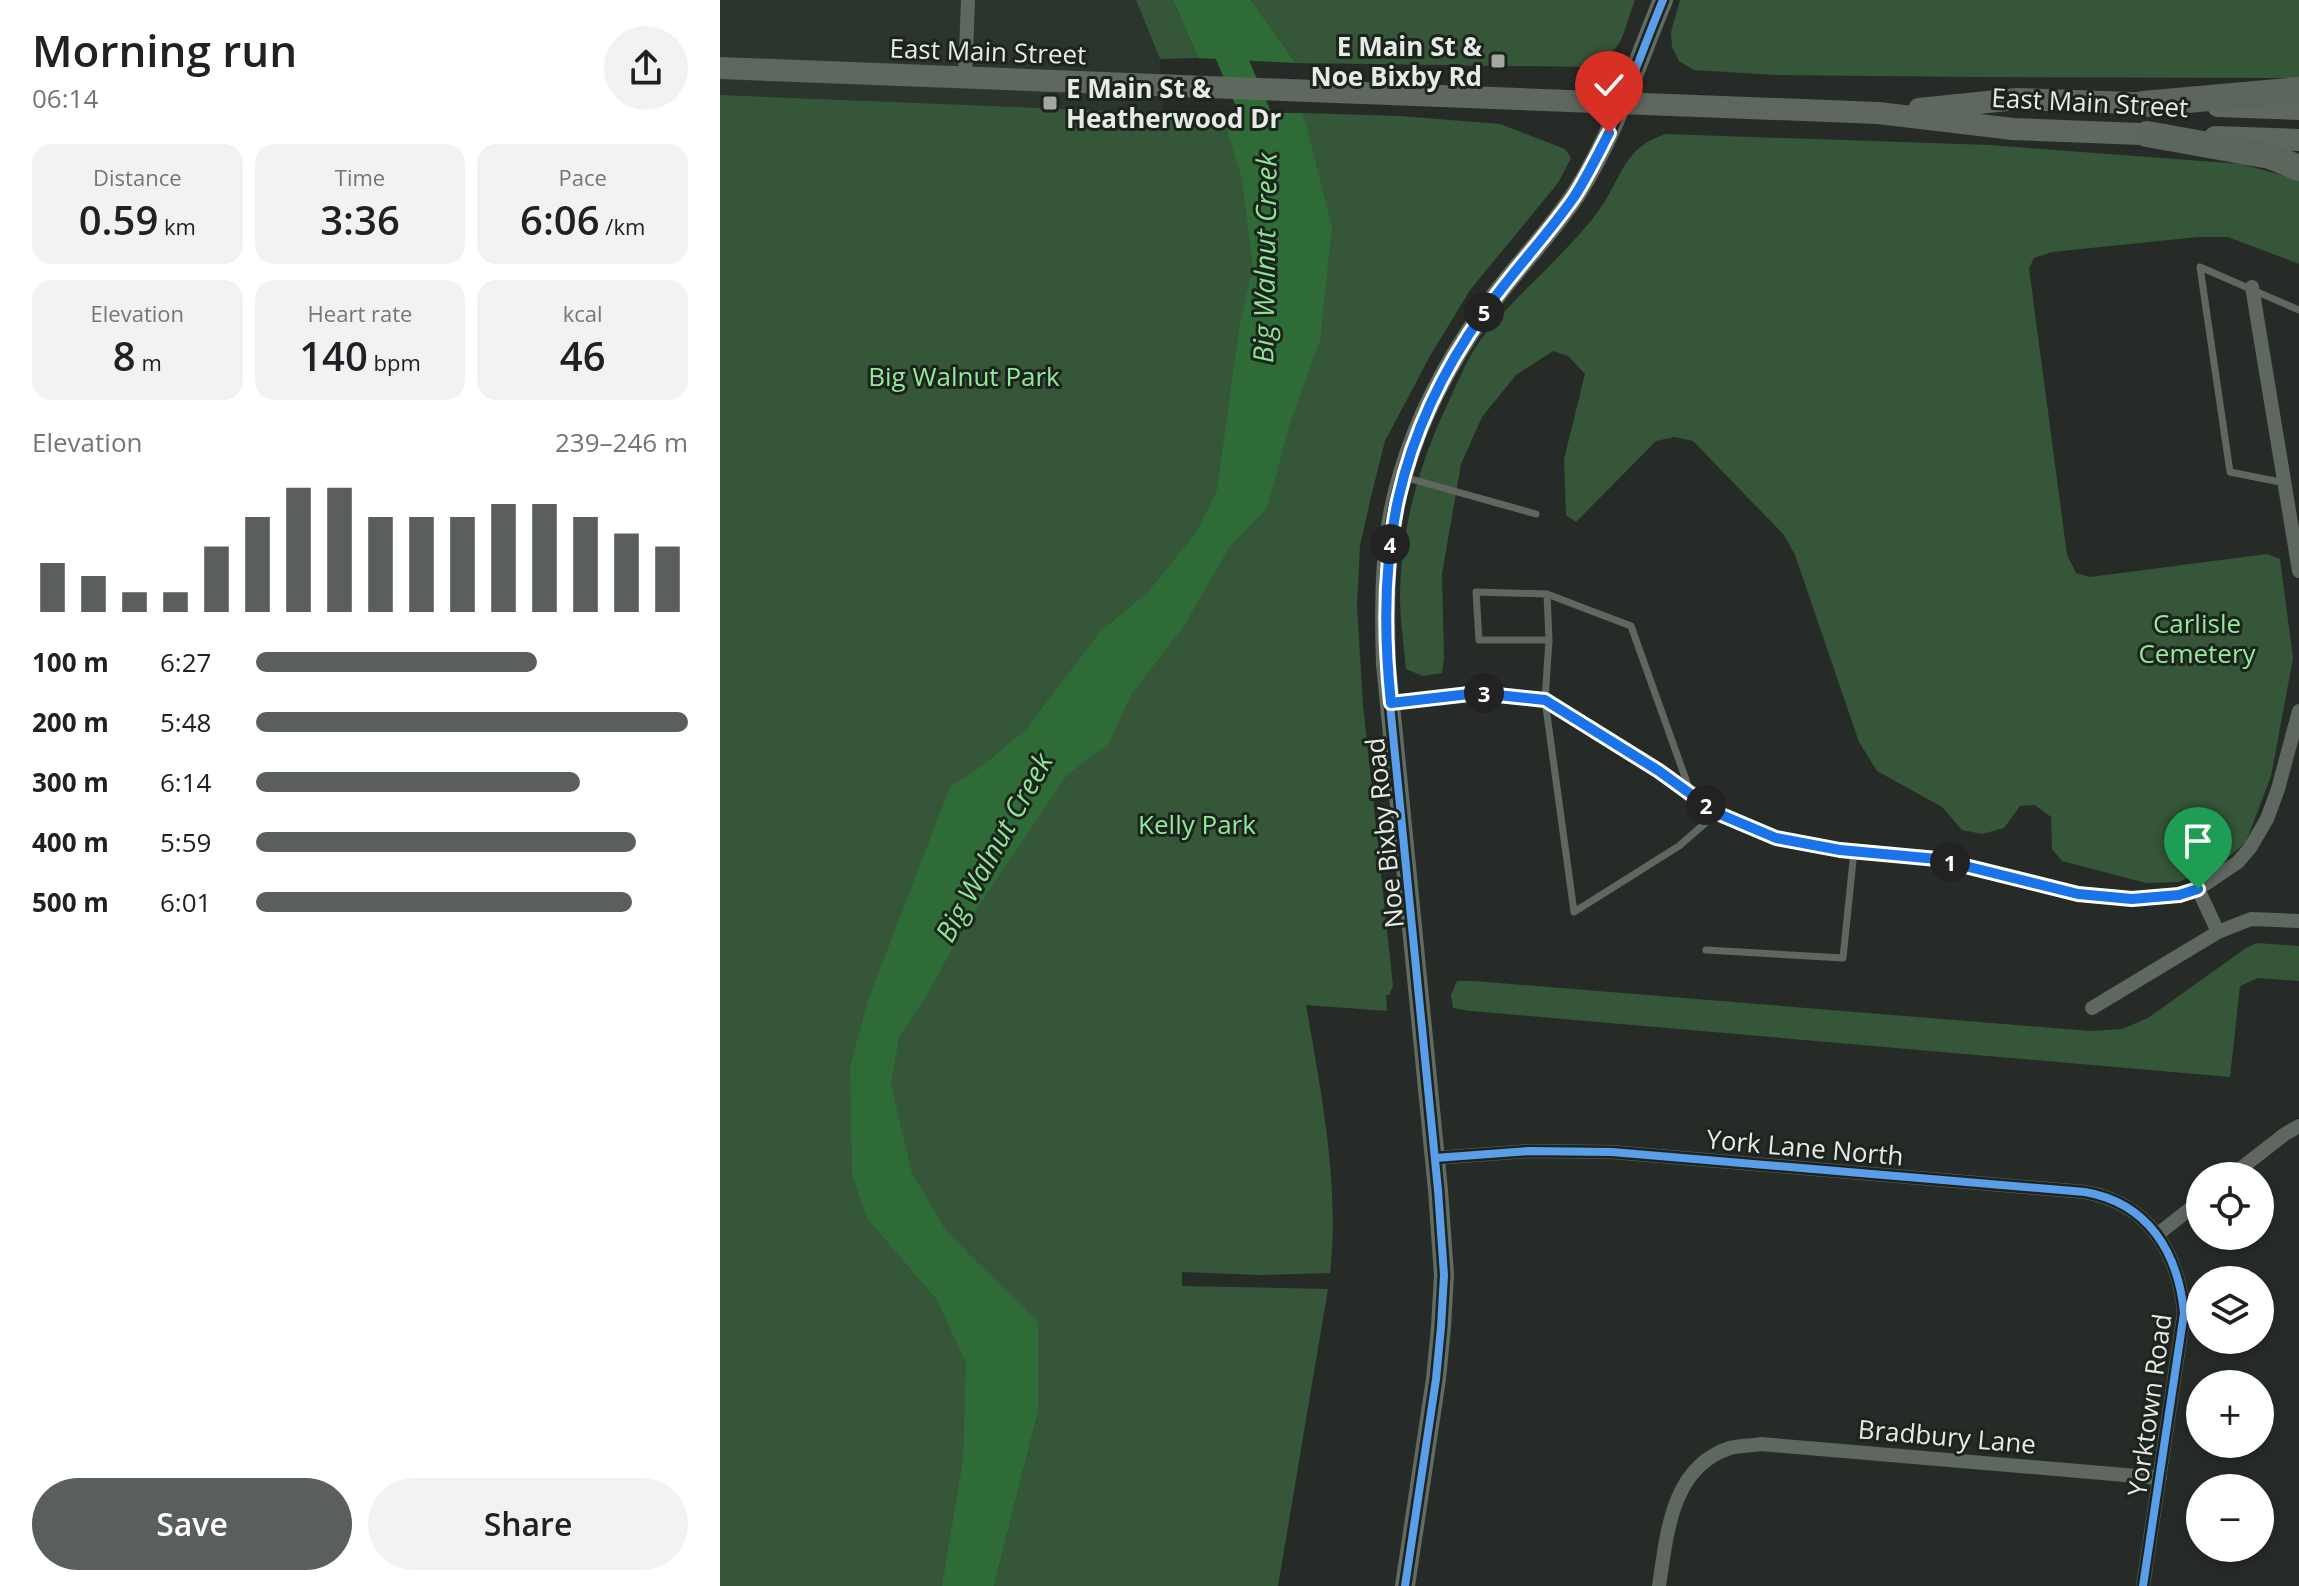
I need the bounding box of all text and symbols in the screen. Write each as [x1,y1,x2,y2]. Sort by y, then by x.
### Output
text: Morning run [32,20,297,80]
button: share [604,26,688,110]
place label: E Main St & Noe Bixby Rd [1311,28,1482,94]
street label: East Main Street [889,30,1087,72]
pin [1575,51,1643,133]
marker: E Main St & Noe Bixby Rd [1489,52,1507,70]
icon: check [1587,63,1631,107]
place label: E Main St & Heatherwood Dr [1066,70,1281,136]
street label: East Main Street [1991,79,2189,125]
text: 06:14 [32,80,98,116]
marker: E Main St & Heatherwood Dr [1041,94,1059,112]
water label: Big Walnut Creek [1243,151,1285,363]
text: Distance [93,162,182,192]
text: Time [335,162,385,192]
text: Pace [558,162,607,192]
text: 0.59 [79,192,158,247]
text: 3:36 [320,192,400,247]
text: 6:06 [520,192,600,247]
text: km [158,211,196,241]
text: /km [600,211,645,241]
pin: 5 [1464,292,1504,332]
text: 5 [1478,297,1490,327]
text: Elevation [91,298,184,328]
text: Heart rate [308,298,412,328]
text: kcal [563,298,603,328]
text: 8 [113,328,136,383]
text: 140 [299,328,368,383]
text: 46 [560,328,606,383]
text: m [136,347,162,377]
text: bpm [368,347,421,377]
park label: Big Walnut Park [868,358,1060,394]
text: Elevation [32,424,142,460]
text: 239–246 m [555,424,688,460]
pin: 4 [1370,524,1410,564]
text: 4 [1384,529,1396,559]
park label: Carlisle Cemetery [2138,605,2257,671]
text: 100 m [32,644,109,680]
text: 6:27 [160,644,211,680]
pin: 3 [1464,673,1504,713]
text: 3 [1478,678,1490,708]
text: 200 m [32,704,109,740]
text: 5:48 [160,704,211,740]
street label: Noe Bixby Road [1356,736,1412,930]
water label: Big Walnut Creek [925,745,1061,948]
text: 300 m [32,764,109,800]
text: 6:14 [160,764,211,800]
pin: 2 [1686,785,1726,825]
text: 2 [1700,790,1712,820]
park label: Kelly Park [1138,806,1256,842]
pin [2164,807,2232,889]
icon: arrive [2176,819,2220,863]
text: 400 m [32,824,109,860]
text: 5:59 [160,824,211,860]
pin: 1 [1930,842,1970,882]
text: 1 [1944,847,1956,877]
text: 500 m [32,884,109,920]
text: 6:01 [160,884,211,920]
street label: York Lane North [1705,1120,1905,1174]
map controls [2186,1162,2274,1562]
button: locate [2186,1162,2274,1250]
button: layers [2186,1266,2274,1354]
street label: Yorktown Road [2118,1311,2180,1499]
button: + [2186,1370,2274,1458]
street label: Bradbury Lane [1856,1410,2038,1462]
button: − [2186,1474,2274,1562]
button: Save [32,1478,352,1570]
button: Share [368,1478,688,1570]

